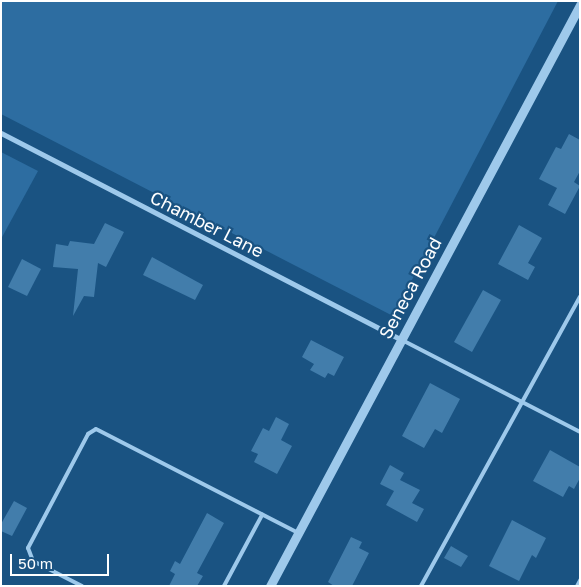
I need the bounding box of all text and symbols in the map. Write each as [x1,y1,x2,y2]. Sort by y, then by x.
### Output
street label: Chamber Lane [147,186,267,262]
street label: Seneca Road [374,233,446,343]
scale bar [12,544,111,576]
text: 50 m [18,554,53,572]

